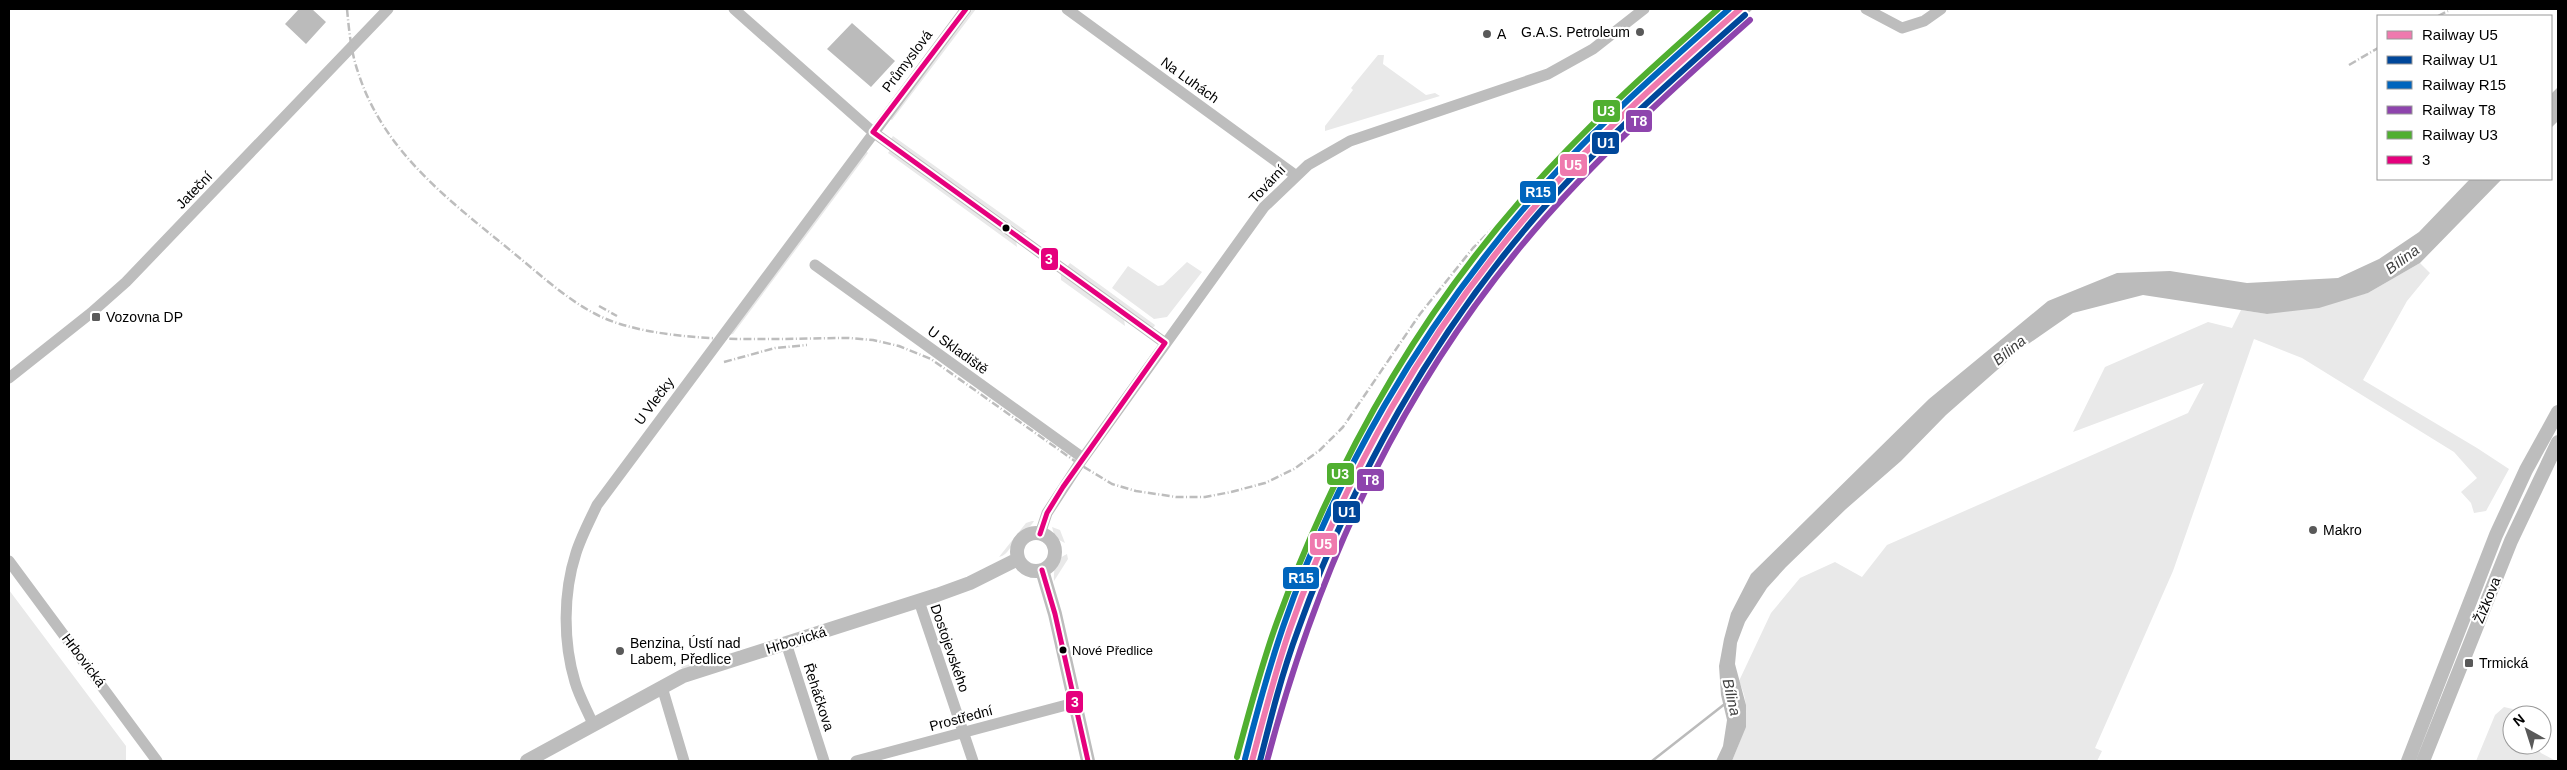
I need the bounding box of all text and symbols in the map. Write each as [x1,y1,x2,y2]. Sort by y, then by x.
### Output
legend [2377,15,2552,180]
place label: G.A.S. Petroleum [1521,24,1630,40]
place label: A [1497,26,1507,42]
marker: G.A.S. Petroleum [1634,26,1646,38]
text: Railway U5 [2422,26,2498,43]
street label: Průmyslová [879,27,936,95]
marker: A [1481,28,1493,40]
text: Railway U1 [2422,51,2498,68]
street label: Na Luhách [1158,54,1222,106]
text: Railway R15 [2422,76,2506,93]
line badge: U3 [1592,99,1621,123]
text: Railway T8 [2422,101,2496,118]
text: U3 [1597,103,1615,119]
line badge: T8 [1625,109,1653,133]
text: T8 [1631,113,1647,129]
text: Railway U3 [2422,126,2498,143]
line badge: U1 [1591,131,1620,155]
text: U1 [1597,135,1615,151]
text: 3 [2422,151,2430,168]
line badge: U5 [1559,153,1588,177]
text: U5 [1564,157,1582,173]
street label: Tovární [1245,162,1289,206]
street label: Jateční [173,168,216,212]
line badge: R15 [1519,180,1557,204]
text: R15 [1525,184,1551,200]
unlabelled marker [1001,223,1011,233]
water label: Bílina [2382,241,2422,277]
line badge: 3 [1040,247,1059,271]
text: 3 [1045,251,1053,267]
place label: Vozovna DP [106,309,183,325]
marker: Vozovna DP [90,311,102,323]
street label: U Skladiště [925,323,992,377]
water label: Bílina [1989,332,2029,368]
street label: U Vlečky [631,374,677,428]
line badge: U3 [1326,462,1355,486]
text: U3 [1331,466,1349,482]
line badge: T8 [1356,468,1385,492]
text: T8 [1363,472,1379,488]
line badge: U1 [1332,500,1361,524]
text: U1 [1338,504,1356,520]
place label: Makro [2323,522,2362,538]
marker: Makro [2307,524,2319,536]
line badge: U5 [1309,532,1338,556]
text: U5 [1314,536,1332,552]
line badge: R15 [1282,566,1320,590]
text: R15 [1288,570,1314,586]
street label: Žižkova [2471,574,2504,625]
street label: Dostojevského [927,602,973,694]
street label: Hrbovická [764,623,828,657]
street label: Hrbovická [59,630,109,690]
place label: Benzina, Ústí nad Labem, Předlice [630,635,741,667]
place label: Nové Předlice [1072,643,1153,658]
marker: Benzina, Ústí nad Labem, Předlice [614,645,626,657]
marker: Nové Předlice [1058,645,1068,655]
place label: Trmická [2479,655,2528,671]
marker: Trmická [2463,657,2475,669]
street label: Řeháčkova [801,661,837,733]
water label: Bílina [1719,677,1745,717]
line badge: 3 [1065,690,1084,714]
text: 3 [1071,694,1079,710]
street label: Prostřední [928,702,994,734]
north arrow [2502,705,2552,755]
text: N [2510,710,2528,729]

